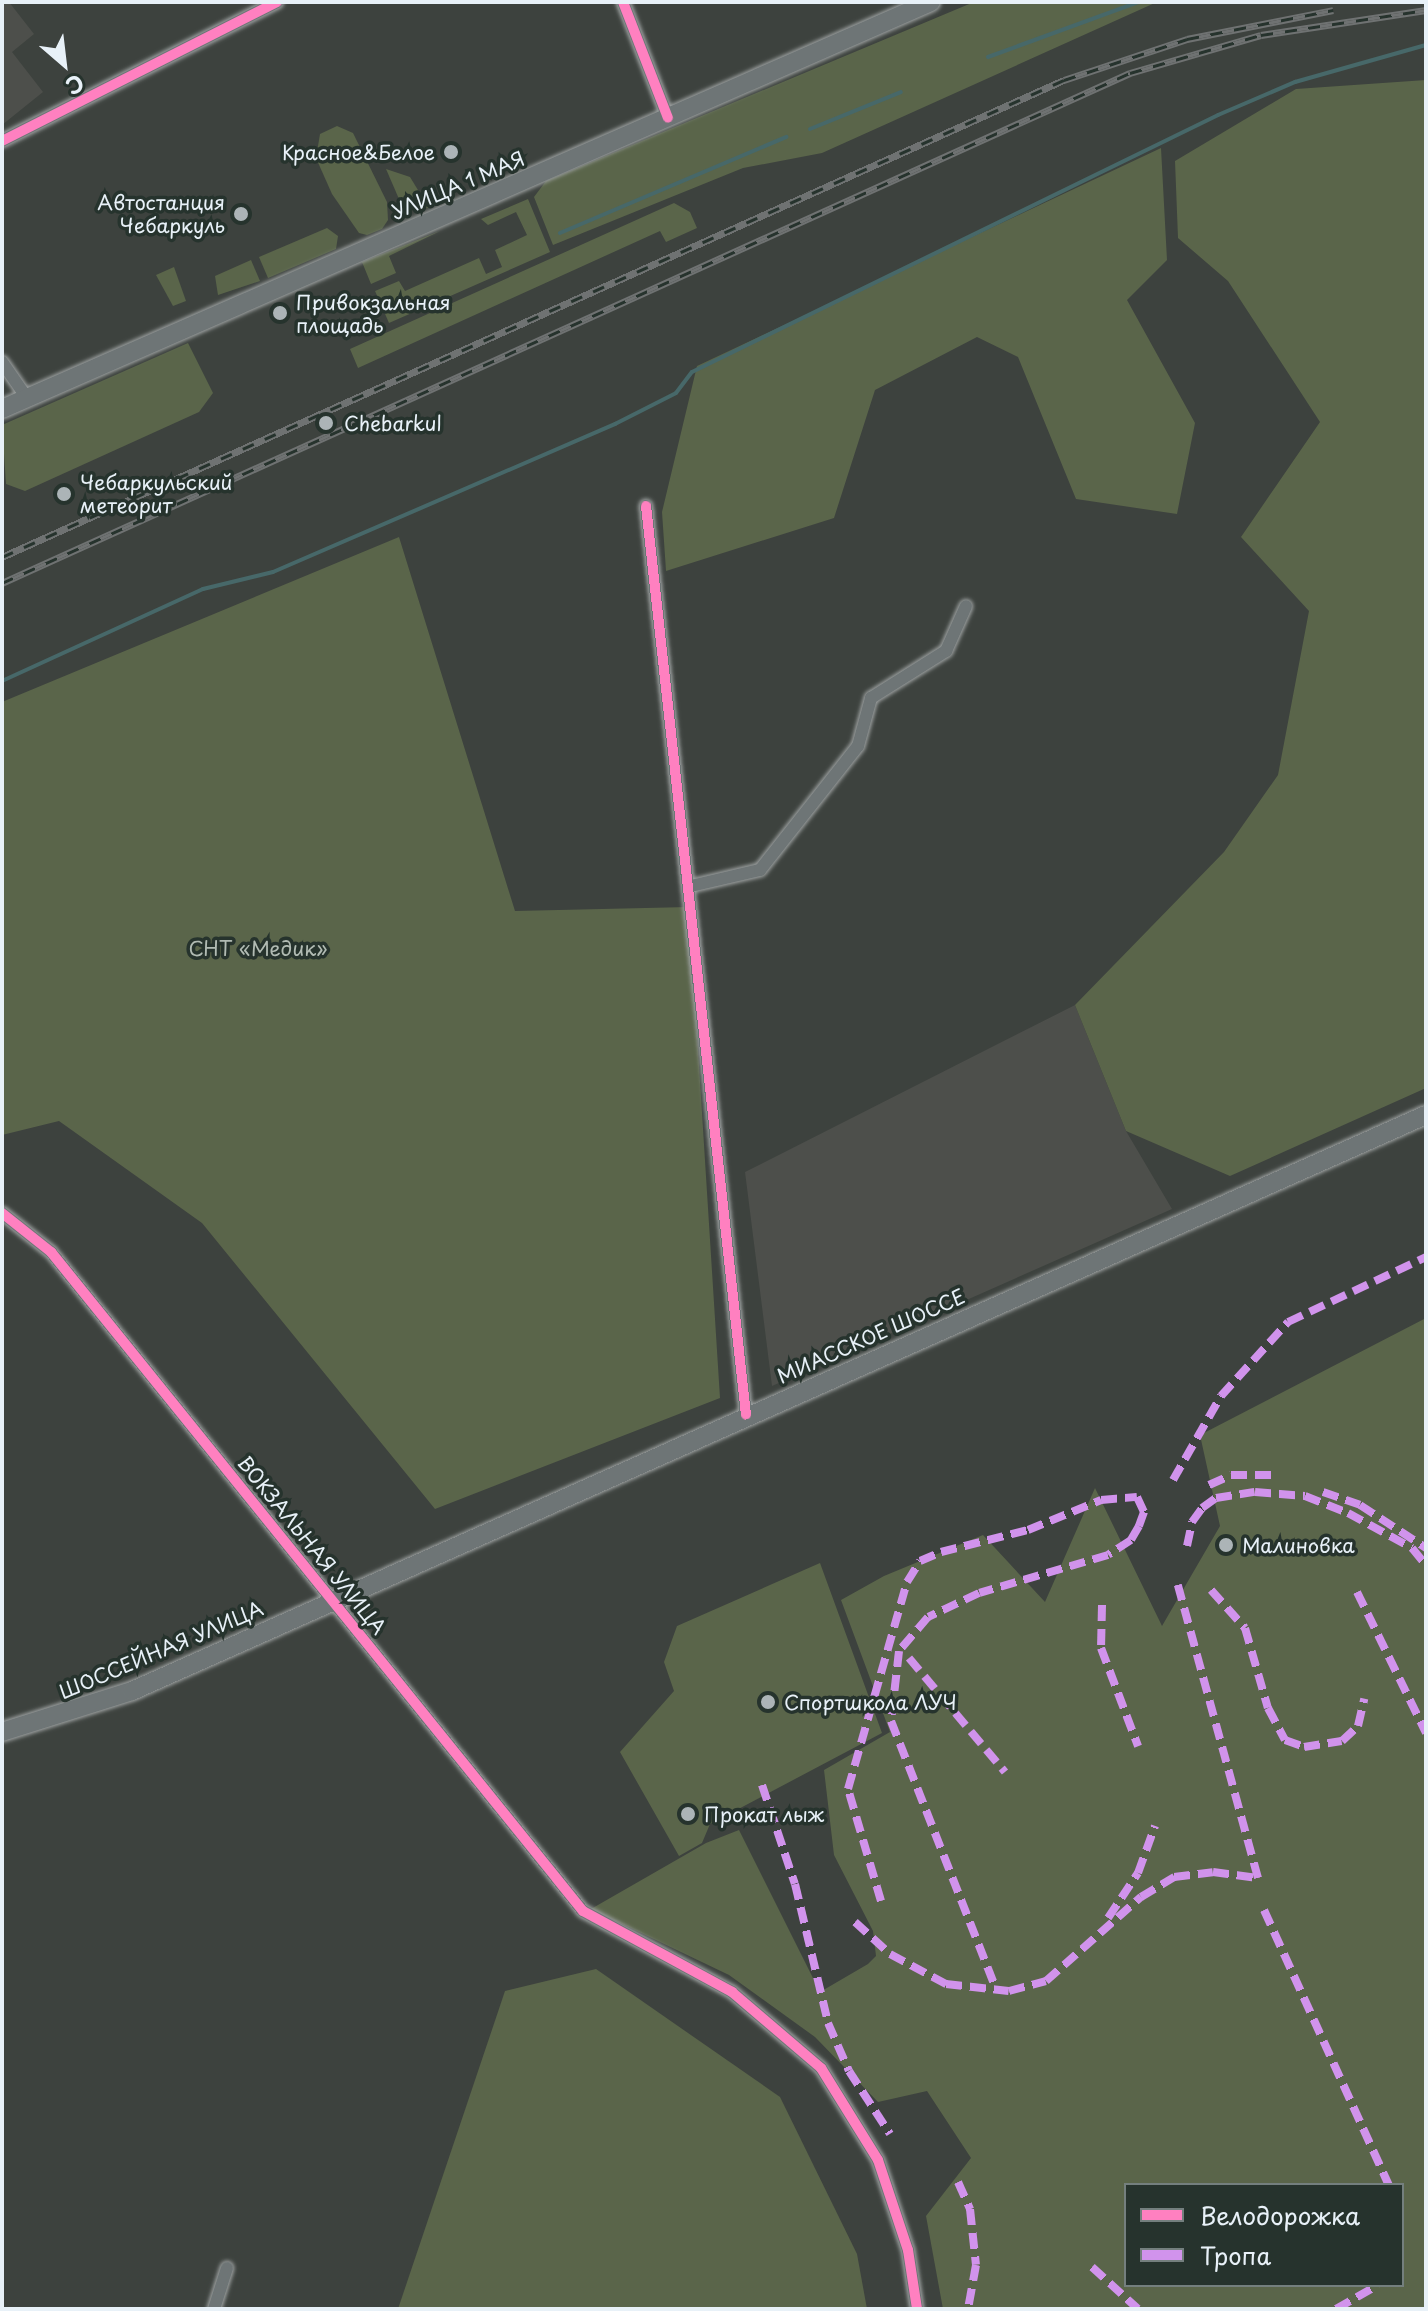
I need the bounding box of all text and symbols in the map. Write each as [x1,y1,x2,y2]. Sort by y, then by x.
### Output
north arrow [24,24,104,104]
text: С [60,67,91,104]
place label: Красное&Белое [282,140,435,164]
marker: Красное&Белое [442,143,460,161]
street label: УЛИЦА 1 МАЯ [387,146,529,224]
place label: Автостанция Чебаркуль [97,190,225,237]
marker: Автостанция Чебаркуль [232,205,250,223]
place label: Привокзальная площадь [296,290,451,337]
marker: Привокзальная площадь [271,304,289,322]
place label: Chebarkul [344,411,442,435]
marker: Chebarkul [315,412,337,434]
place label: Чебаркульский метеорит [80,470,232,517]
marker: Чебаркульский метеорит [55,485,73,503]
park label: СНТ «Медик» [188,936,328,960]
street label: МИАССКОЕ ШОССЕ [772,1283,970,1389]
street label: ВОКЗАЛЬНАЯ УЛИЦА [233,1451,391,1639]
place label: Малиновка [1242,1533,1355,1557]
marker: Малиновка [1217,1536,1235,1554]
street label: ШОССЕЙНАЯ УЛИЦА [55,1596,267,1704]
place label: Спортшкола ЛУЧ [784,1690,957,1714]
marker: Спортшкола ЛУЧ [759,1693,777,1711]
place label: Прокат лыж [704,1802,825,1826]
marker: Прокат лыж [679,1805,697,1823]
legend [1124,2183,1404,2287]
text: Велодорожка [1200,2197,1360,2233]
text: Тропа [1200,2237,1271,2273]

